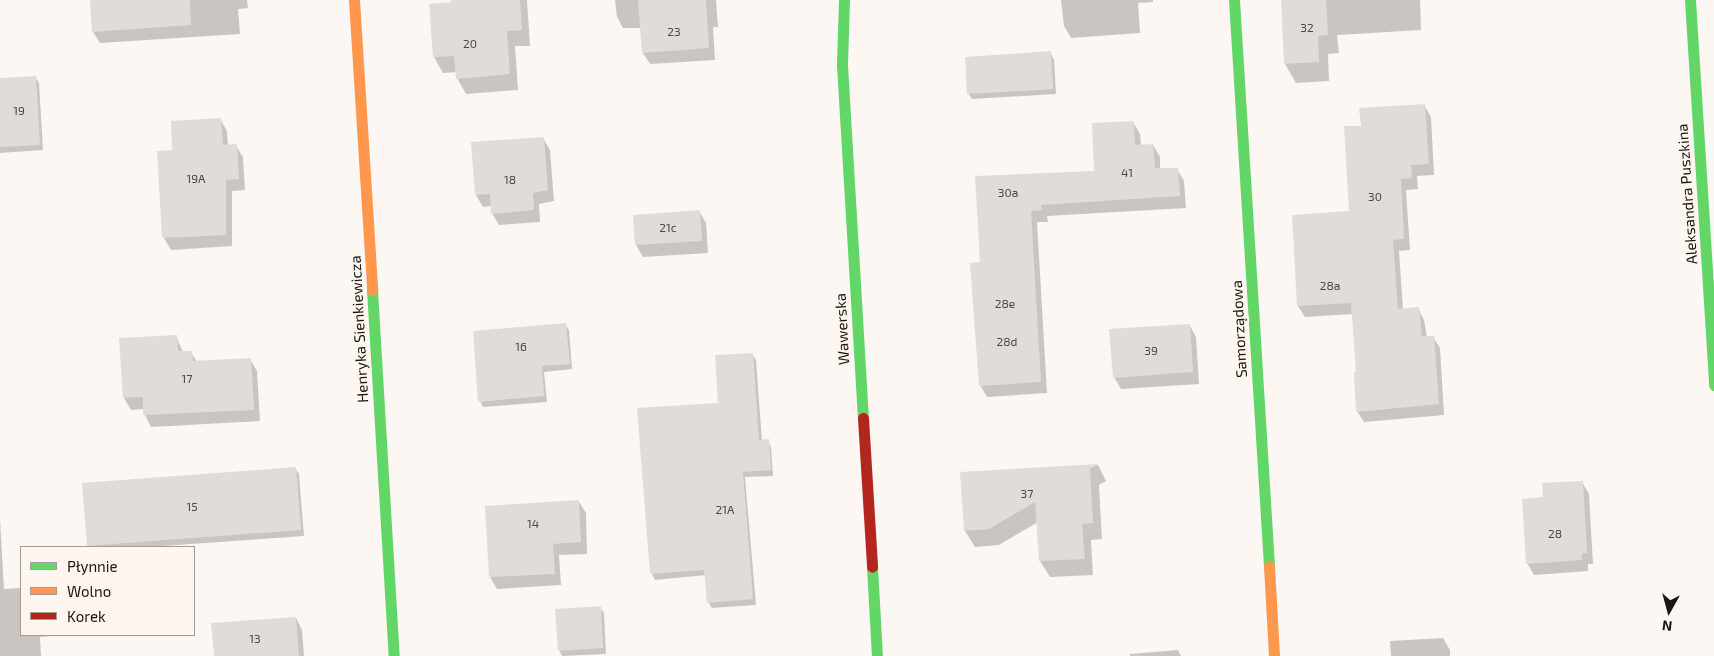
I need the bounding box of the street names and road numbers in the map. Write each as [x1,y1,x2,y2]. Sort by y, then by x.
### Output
street label: Aleksandra Puszkina [1673,123,1701,265]
street label: Henryka Sienkiewicza [346,255,372,403]
street label: Samorządowa [1227,280,1251,378]
street label: Wawerska [831,293,853,365]

